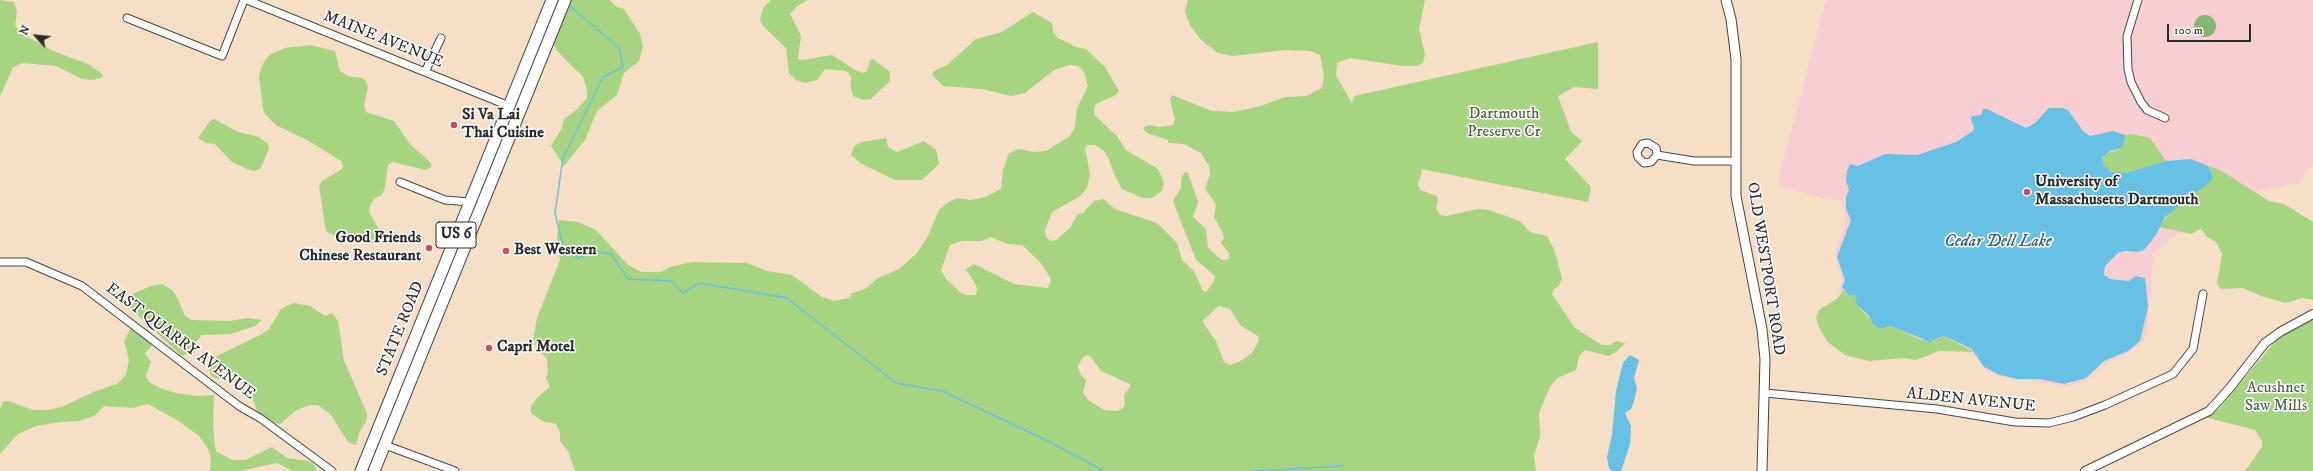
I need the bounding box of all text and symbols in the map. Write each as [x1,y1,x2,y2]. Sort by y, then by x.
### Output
street label: MAINE AVENUE [320,7,446,73]
north arrow [16,16,56,56]
scale bar [2169,16,2253,42]
text: N [17,23,34,38]
text: 100 m [2174,23,2203,38]
park label: Dartmouth Preserve Cr [1467,105,1541,143]
place label: Si Va Lai Thai Cuisine [462,106,544,144]
marker: Si Va Lai Thai Cuisine [449,120,459,130]
place label: University of Massachusetts Dartmouth [2035,173,2199,211]
street label: OLD WESTPORT ROAD [1742,181,1788,357]
marker: University of Massachusetts Dartmouth [2022,187,2032,197]
road number: US 6 [436,222,476,248]
place label: Good Friends Chinese Restaurant [299,229,421,267]
water label: Cedar Dell Lake [1944,232,2052,252]
place label: Best Western [514,241,597,261]
marker: Good Friends Chinese Restaurant [424,243,434,253]
marker: Best Western [501,246,511,256]
street label: STATE ROAD [373,279,429,379]
street label: EAST QUARRY AVENUE [102,280,258,404]
place label: Capri Motel [497,338,575,358]
marker: Capri Motel [484,343,494,353]
park label: Acushnet Saw Mills [2245,379,2307,417]
street label: ALDEN AVENUE [1906,385,2036,417]

